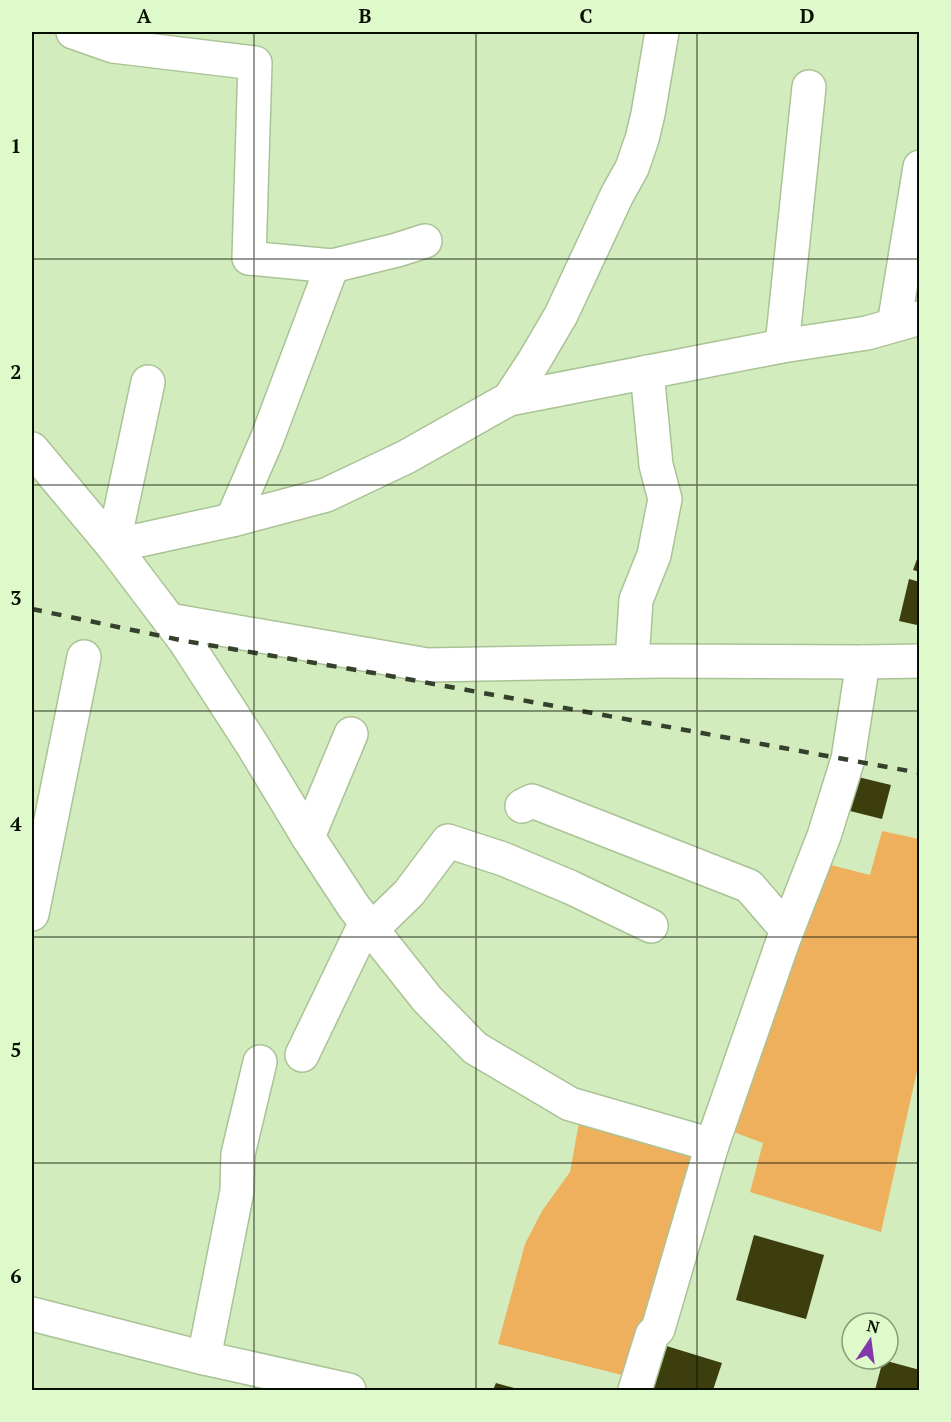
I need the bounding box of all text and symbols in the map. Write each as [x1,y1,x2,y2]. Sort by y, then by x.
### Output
text: A [137,2,152,29]
text: B [359,2,372,29]
text: C [579,2,593,29]
text: D [800,2,814,29]
text: 1 [10,132,22,159]
text: 2 [10,358,22,385]
text: 3 [10,584,22,611]
text: 4 [10,810,22,837]
text: 5 [10,1036,22,1063]
text: 6 [10,1262,22,1289]
north arrow [840,1311,900,1371]
text: N [865,1314,882,1338]

